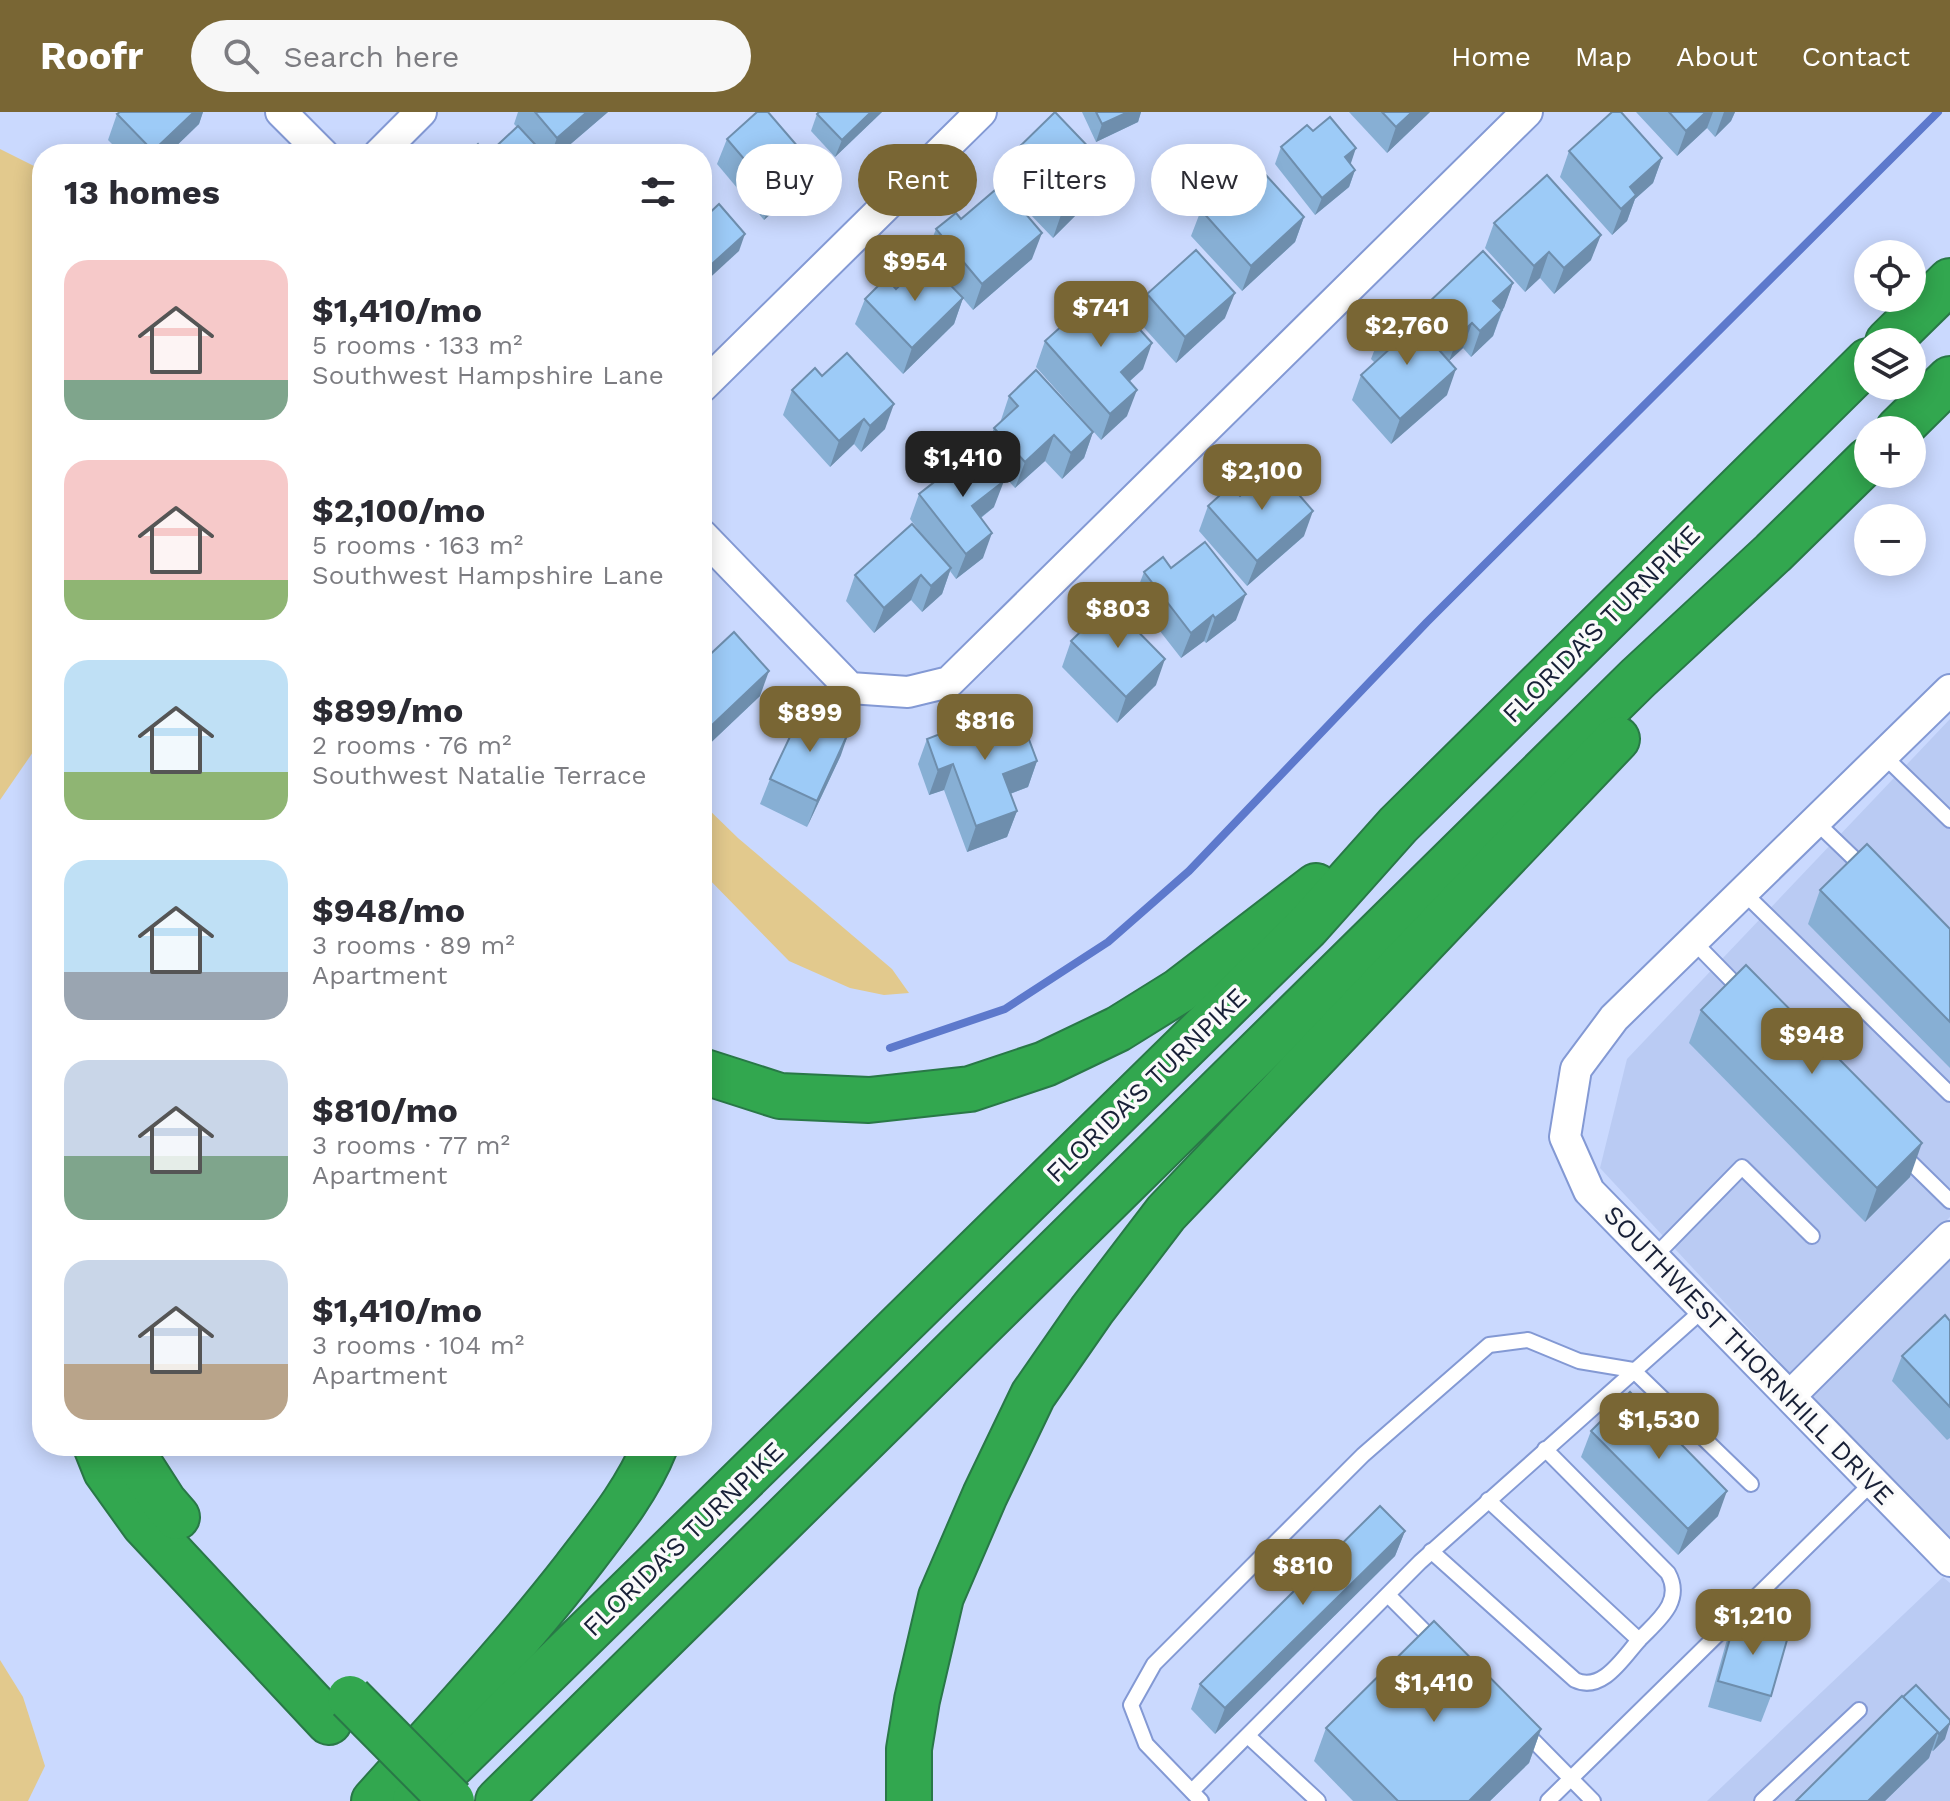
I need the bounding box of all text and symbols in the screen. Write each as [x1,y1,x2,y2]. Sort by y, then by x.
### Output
search box [191,20,751,92]
text: Roofr [40,34,143,78]
icon: search [219,34,263,78]
text: Search here [283,39,459,74]
text: Home [1451,40,1531,73]
text: Map [1575,40,1632,73]
text: About [1676,40,1758,73]
text: Contact [1802,40,1910,73]
chip: Buy [736,144,842,216]
chip: Rent [858,144,977,216]
chip: Filters [993,144,1135,216]
chip: New [1151,144,1267,216]
icon: filters [636,170,680,214]
text: 13 homes [64,172,220,212]
pin: $954 [868,235,962,303]
map controls [1854,240,1926,576]
button: locate [1854,240,1926,312]
text: $954 [883,246,947,276]
pin: $741 [1054,281,1148,349]
text: $1,410/mo [312,290,482,330]
icon: home [128,292,224,388]
text: $741 [1072,292,1130,322]
pin: $2,760 [1342,299,1472,367]
text: $2,760 [1365,310,1449,340]
button: layers [1854,328,1926,400]
text: 5 rooms · 133 m² [312,330,523,360]
text: Southwest Hampshire Lane [312,360,664,390]
button: + [1854,416,1926,488]
pin: $1,410 [898,431,1028,499]
text: $1,410 [923,442,1003,472]
pin: $2,100 [1197,444,1327,512]
text: $2,100 [1221,455,1303,485]
text: $2,100/mo [312,490,485,530]
icon: home [128,492,224,588]
button: − [1854,504,1926,576]
street label: FLORIDA'S TURNPIKE [1496,519,1706,729]
text: 5 rooms · 163 m² [312,530,523,560]
text: Southwest Hampshire Lane [312,560,664,590]
pin: $803 [1071,582,1165,650]
text: $803 [1086,593,1150,623]
pin: $899 [763,686,857,754]
text: $899/mo [312,690,463,730]
icon: home [128,692,224,788]
pin: $816 [938,694,1032,762]
text: $899 [777,697,843,727]
text: $816 [955,705,1015,735]
text: 2 rooms · 76 m² [312,730,511,760]
text: Southwest Natalie Terrace [312,760,647,790]
text: $948/mo [312,890,465,930]
icon: home [128,892,224,988]
text: 3 rooms · 89 m² [312,930,515,960]
text: Apartment [312,960,448,990]
street label: FLORIDA'S TURNPIKE [1040,982,1252,1188]
pin: $948 [1765,1008,1859,1076]
text: $948 [1779,1019,1845,1049]
text: $810/mo [312,1090,458,1130]
icon: home [128,1092,224,1188]
text: 3 rooms · 77 m² [312,1130,510,1160]
text: Apartment [312,1160,448,1190]
street label: SOUTHWEST THORNHILL DRIVE [1598,1199,1900,1511]
text: $1,410/mo [312,1290,482,1330]
icon: home [128,1292,224,1388]
text: 3 rooms · 104 m² [312,1330,524,1360]
text: Apartment [312,1360,448,1390]
pin: $1,530 [1594,1393,1724,1461]
text: $1,530 [1618,1404,1700,1434]
street label: FLORIDA'S TURNPIKE [577,1436,789,1642]
pin: $810 [1256,1539,1350,1607]
text: $810 [1273,1550,1333,1580]
pin: $1,210 [1688,1589,1818,1657]
text: $1,210 [1714,1600,1792,1630]
pin: $1,410 [1369,1656,1499,1724]
text: $1,410 [1394,1667,1474,1697]

